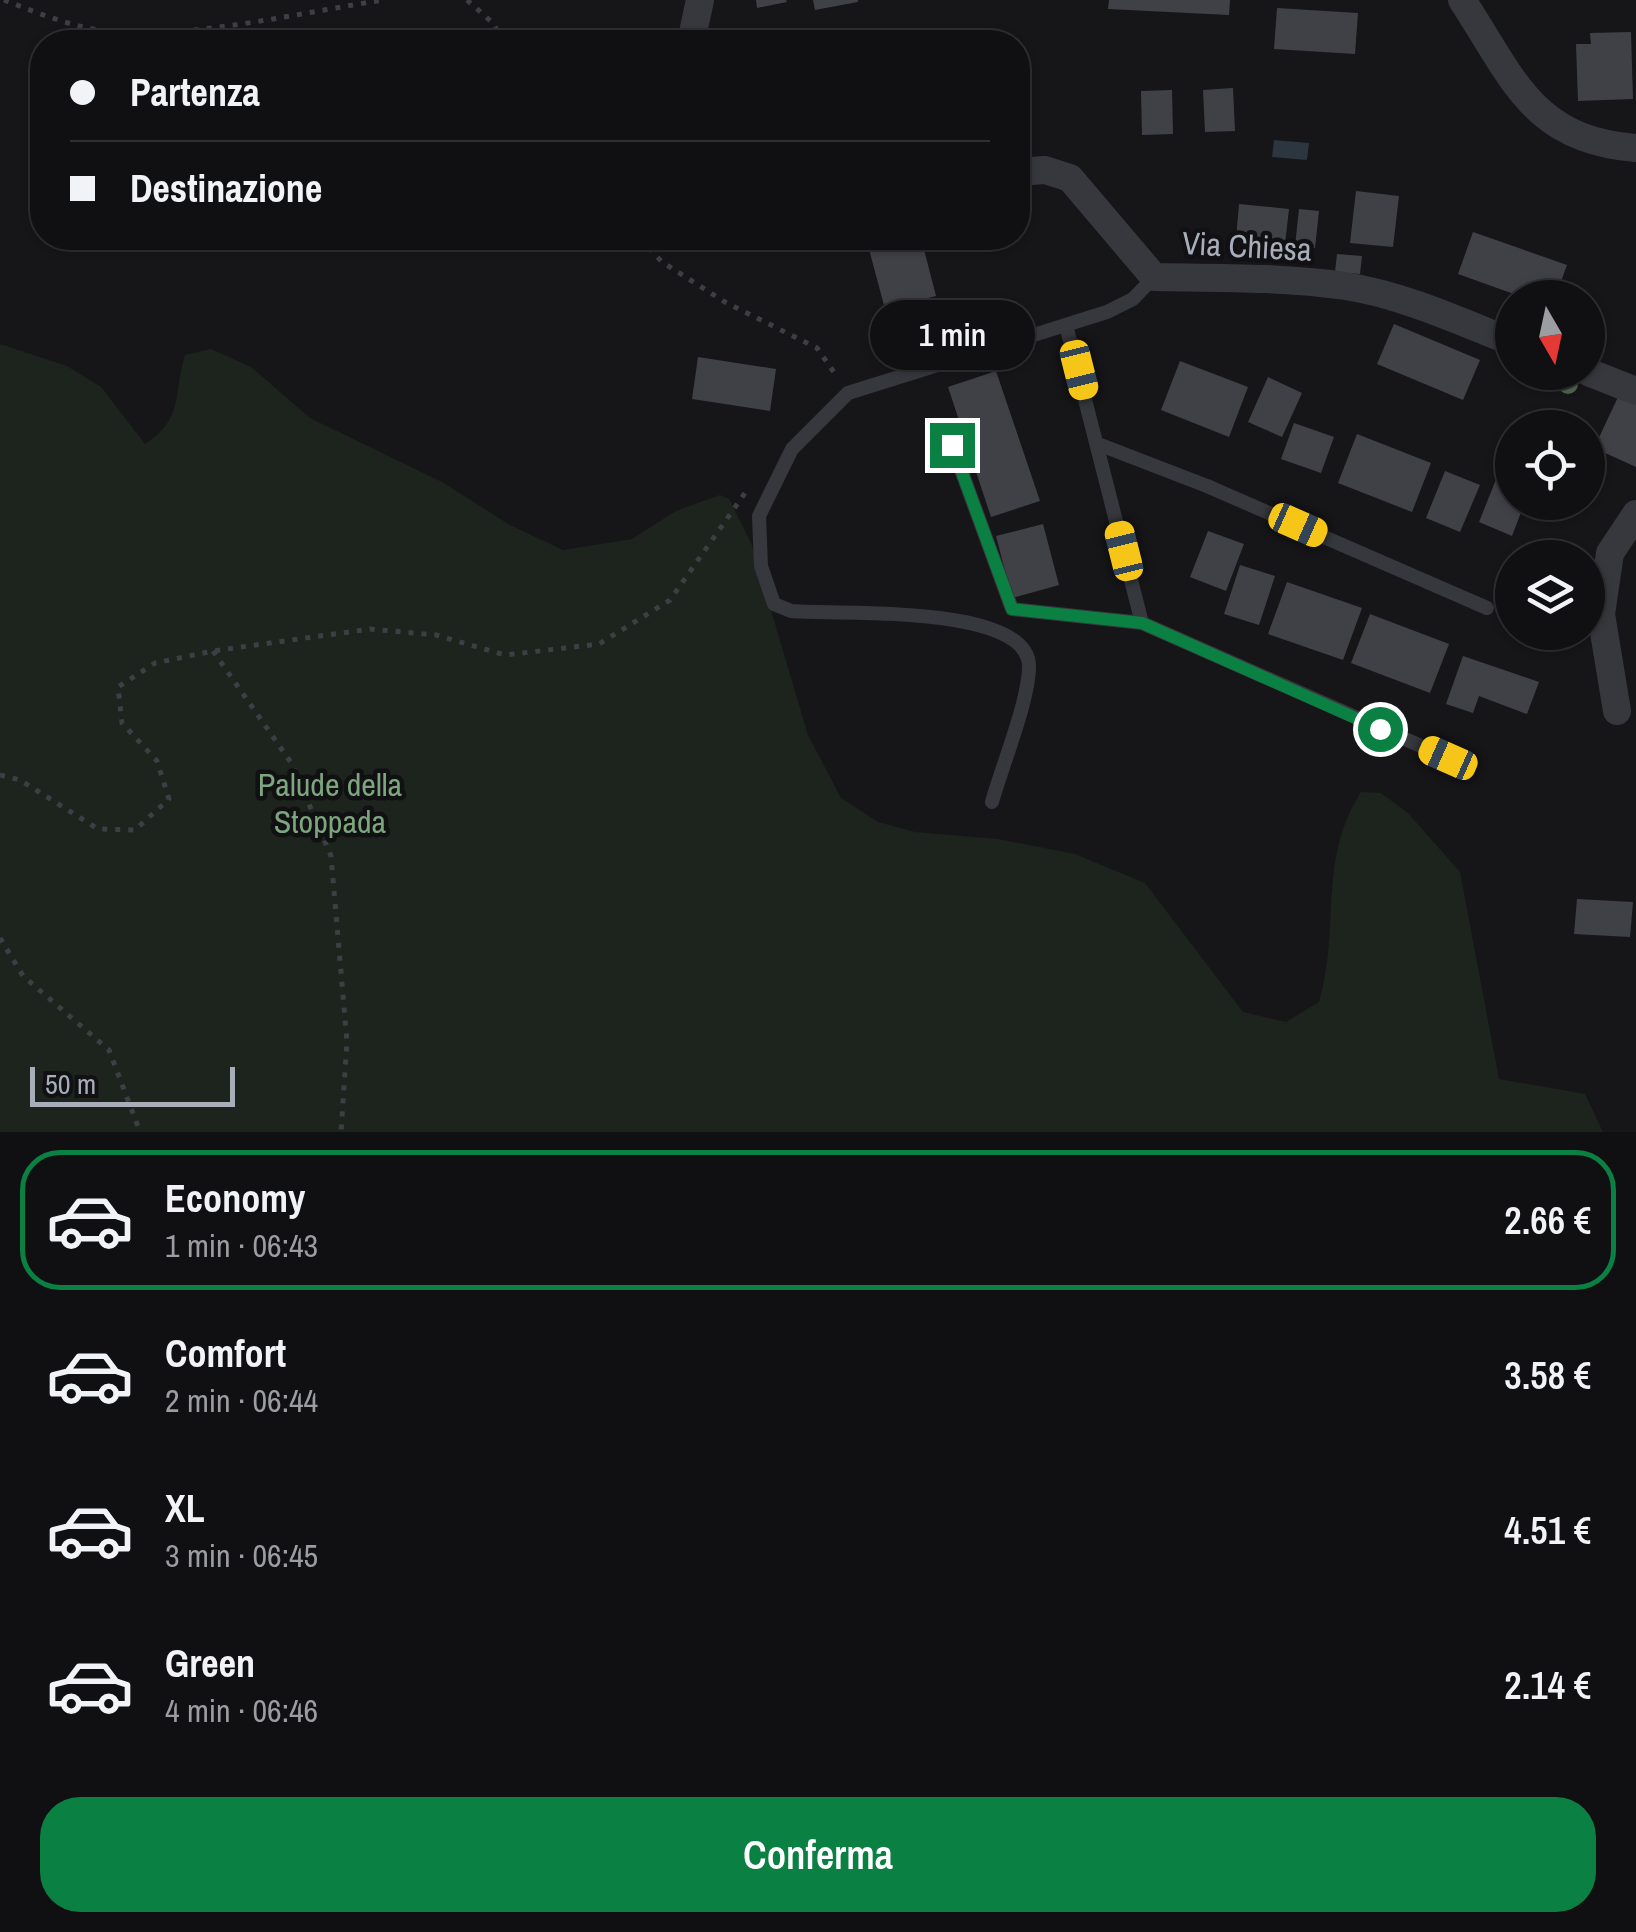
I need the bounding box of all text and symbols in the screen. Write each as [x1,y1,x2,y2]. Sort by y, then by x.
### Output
text: Partenza [130,67,260,118]
text: Destinazione [130,163,322,214]
street label: Via Chiesa [1181,221,1313,271]
north arrow [1495,280,1605,390]
map controls [1495,280,1605,650]
callout: 1 min [870,300,1034,370]
text: 1 min [919,313,986,356]
car [1057,337,1101,403]
button: locate [1495,410,1605,520]
route end [930,423,975,468]
car [1264,499,1332,551]
car [1102,518,1146,584]
button: layers [1495,540,1605,650]
route start [1358,707,1403,752]
car [1414,732,1482,784]
park label: Palude della Stoppada [258,763,403,843]
scale bar [30,1062,235,1106]
text: 50 m [45,1065,96,1103]
text: Economy [165,1173,305,1224]
icon: car [45,1175,135,1265]
text: 2.66 € [1504,1195,1591,1246]
text: 1 min · 06:43 [165,1224,318,1267]
text: Comfort [165,1328,286,1379]
icon: car [45,1330,135,1420]
text: 3.58 € [1504,1350,1591,1401]
text: 2 min · 06:44 [165,1379,318,1422]
text: XL [165,1483,205,1534]
icon: car [45,1485,135,1575]
text: 4.51 € [1504,1505,1591,1556]
text: 3 min · 06:45 [165,1534,318,1577]
text: Green [165,1638,255,1689]
icon: car [45,1640,135,1730]
text: 2.14 € [1504,1660,1591,1711]
text: 4 min · 06:46 [165,1689,318,1732]
button: Conferma [40,1797,1596,1912]

